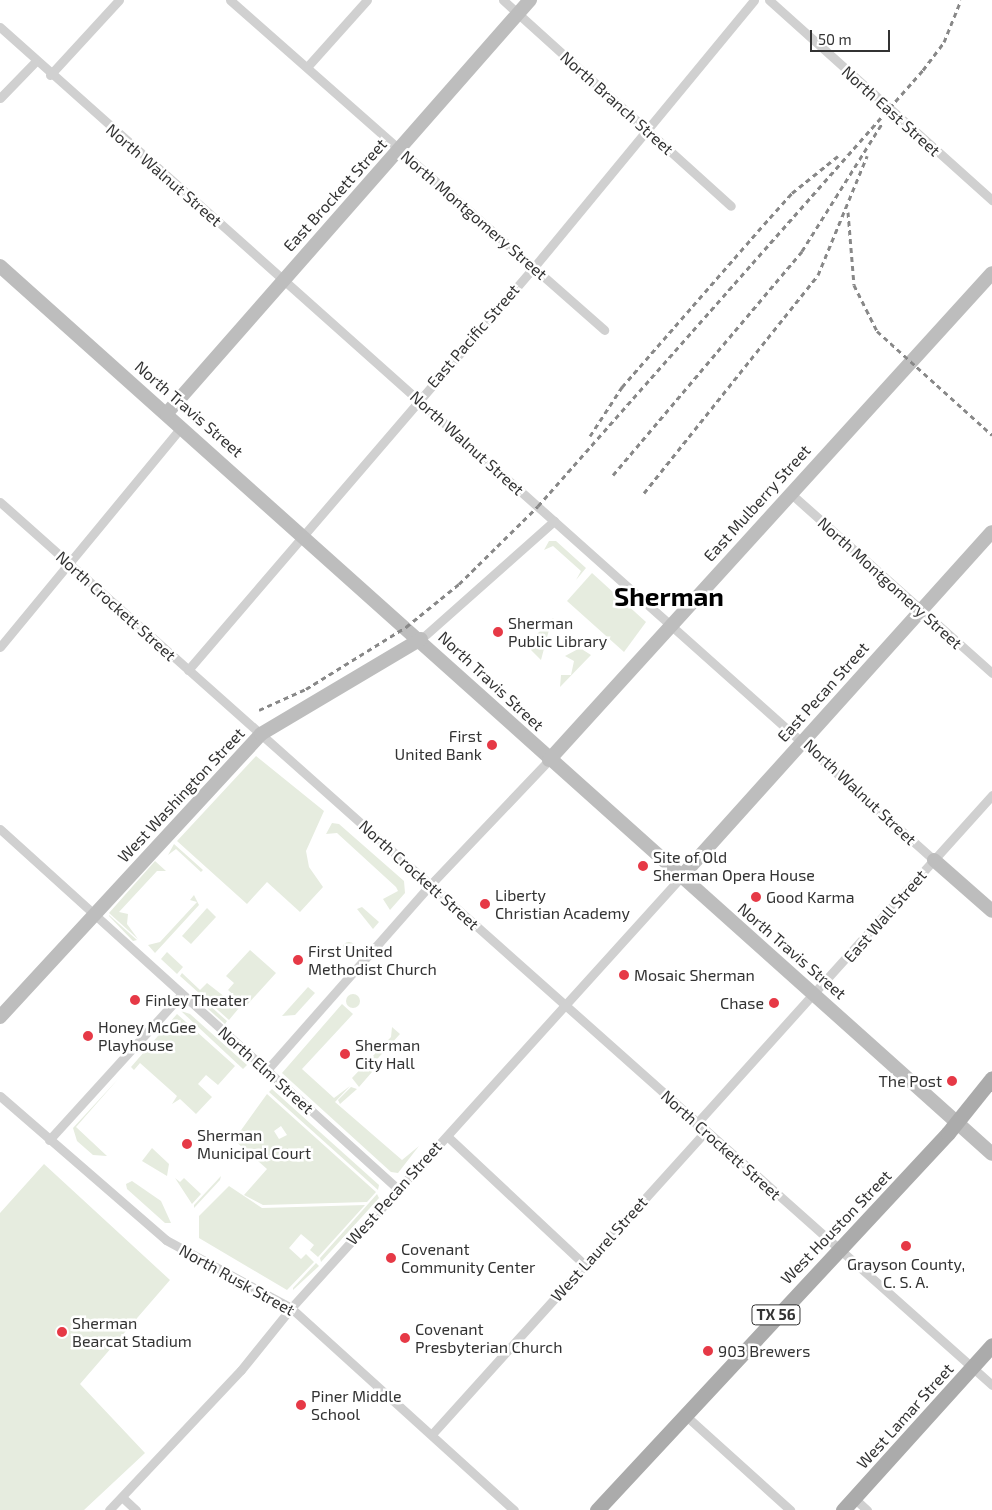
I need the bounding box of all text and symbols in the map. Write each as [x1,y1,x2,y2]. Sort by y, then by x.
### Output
scale bar [812,20,892,52]
text: 50 m [818,30,852,48]
street label: North Branch Street [557,47,677,159]
street label: North East Street [838,62,944,160]
street label: North Walnut Street [102,120,226,230]
street label: East Brockett Street [279,135,391,255]
street label: North Montgomery Street [397,146,551,284]
street label: East Pacific Street [423,280,523,392]
street label: North Travis Street [131,357,247,461]
street label: North Walnut Street [406,387,528,499]
street label: East Mulberry Street [700,441,814,565]
street label: North Montgomery Street [814,513,966,653]
street label: North Crockett Street [52,547,180,665]
district label: Sherman [614,580,724,612]
place label: Sherman Public Library [508,613,607,651]
marker: Sherman Public Library [492,626,504,638]
street label: North Travis Street [434,627,548,735]
street label: East Pecan Street [773,638,873,746]
street label: West Washington Street [114,724,248,866]
place label: First United Bank [395,726,482,764]
street label: North Walnut Street [800,735,920,849]
marker: First United Bank [486,739,498,751]
street label: North Crockett Street [355,816,483,934]
place label: Site of Old Sherman Opera House [653,847,815,885]
marker: Site of Old Sherman Opera House [637,860,649,872]
street label: East Wall Street [839,866,931,966]
place label: Liberty Christian Academy [495,885,630,923]
place label: Good Karma [766,887,854,907]
marker: Good Karma [750,891,762,903]
marker: Liberty Christian Academy [479,898,491,910]
street label: North Travis Street [734,899,850,1003]
place label: First United Methodist Church [308,941,437,979]
marker: First United Methodist Church [292,954,304,966]
place label: Mosaic Sherman [634,965,755,985]
marker: Mosaic Sherman [618,969,630,981]
place label: Finley Theater [145,990,249,1010]
place label: Chase [720,993,764,1013]
marker: Finley Theater [129,994,141,1006]
marker: Chase [768,997,780,1009]
place label: Honey McGee Playhouse [98,1017,197,1055]
street label: North Elm Street [214,1022,318,1118]
marker: Honey McGee Playhouse [82,1030,94,1042]
place label: Sherman City Hall [355,1035,420,1073]
marker: Sherman City Hall [339,1048,351,1060]
place label: The Post [879,1071,942,1091]
marker: The Post [946,1075,958,1087]
street label: North Crockett Street [657,1086,785,1204]
place label: Sherman Municipal Court [197,1125,311,1163]
street label: West Pecan Street [342,1137,446,1249]
marker: Sherman Municipal Court [181,1138,193,1150]
street label: West Houston Street [777,1166,895,1288]
street label: West Laurel Street [547,1192,651,1306]
place label: Covenant Community Center [401,1239,536,1277]
street label: North Rusk Street [176,1240,298,1320]
marker: Grayson County, C. S. A. [900,1240,912,1252]
marker: Covenant Community Center [385,1252,397,1264]
place label: Grayson County, C. S. A. [847,1254,965,1292]
road number: TX 56 [751,1302,801,1328]
place label: Sherman Bearcat Stadium [72,1313,192,1351]
place label: Covenant Presbyterian Church [415,1319,562,1357]
marker: Sherman Bearcat Stadium [56,1326,68,1338]
marker: Covenant Presbyterian Church [399,1332,411,1344]
place label: 903 Brewers [718,1341,810,1361]
marker: 903 Brewers [702,1345,714,1357]
street label: West Lamar Street [853,1359,957,1473]
place label: Piner Middle School [311,1386,402,1424]
marker: Piner Middle School [295,1399,307,1411]

